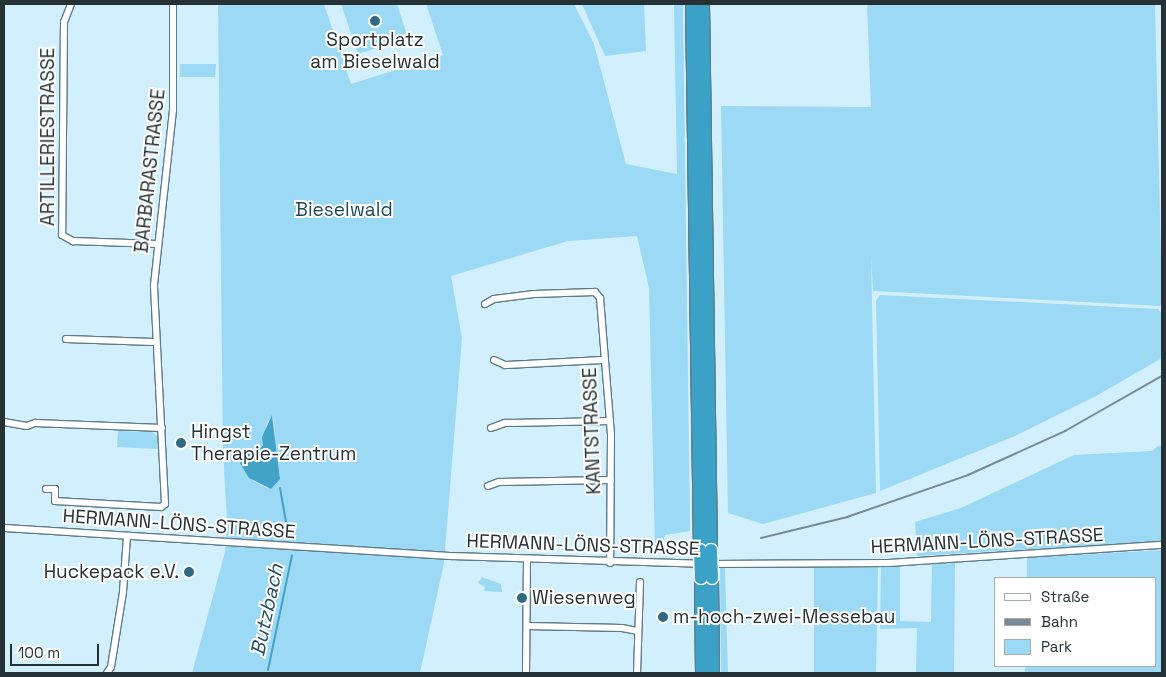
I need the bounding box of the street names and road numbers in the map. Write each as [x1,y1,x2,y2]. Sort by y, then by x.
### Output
street label: ARTILLERIESTRASSE [37,48,59,226]
street label: BARBARASTRASSE [130,88,170,254]
street label: KANTSTRASSE [578,367,606,495]
street label: HERMANN-LÖNS-STRASSE [62,504,296,544]
street label: HERMANN-LÖNS-STRASSE [870,524,1104,558]
street label: HERMANN-LÖNS-STRASSE [466,530,700,560]

